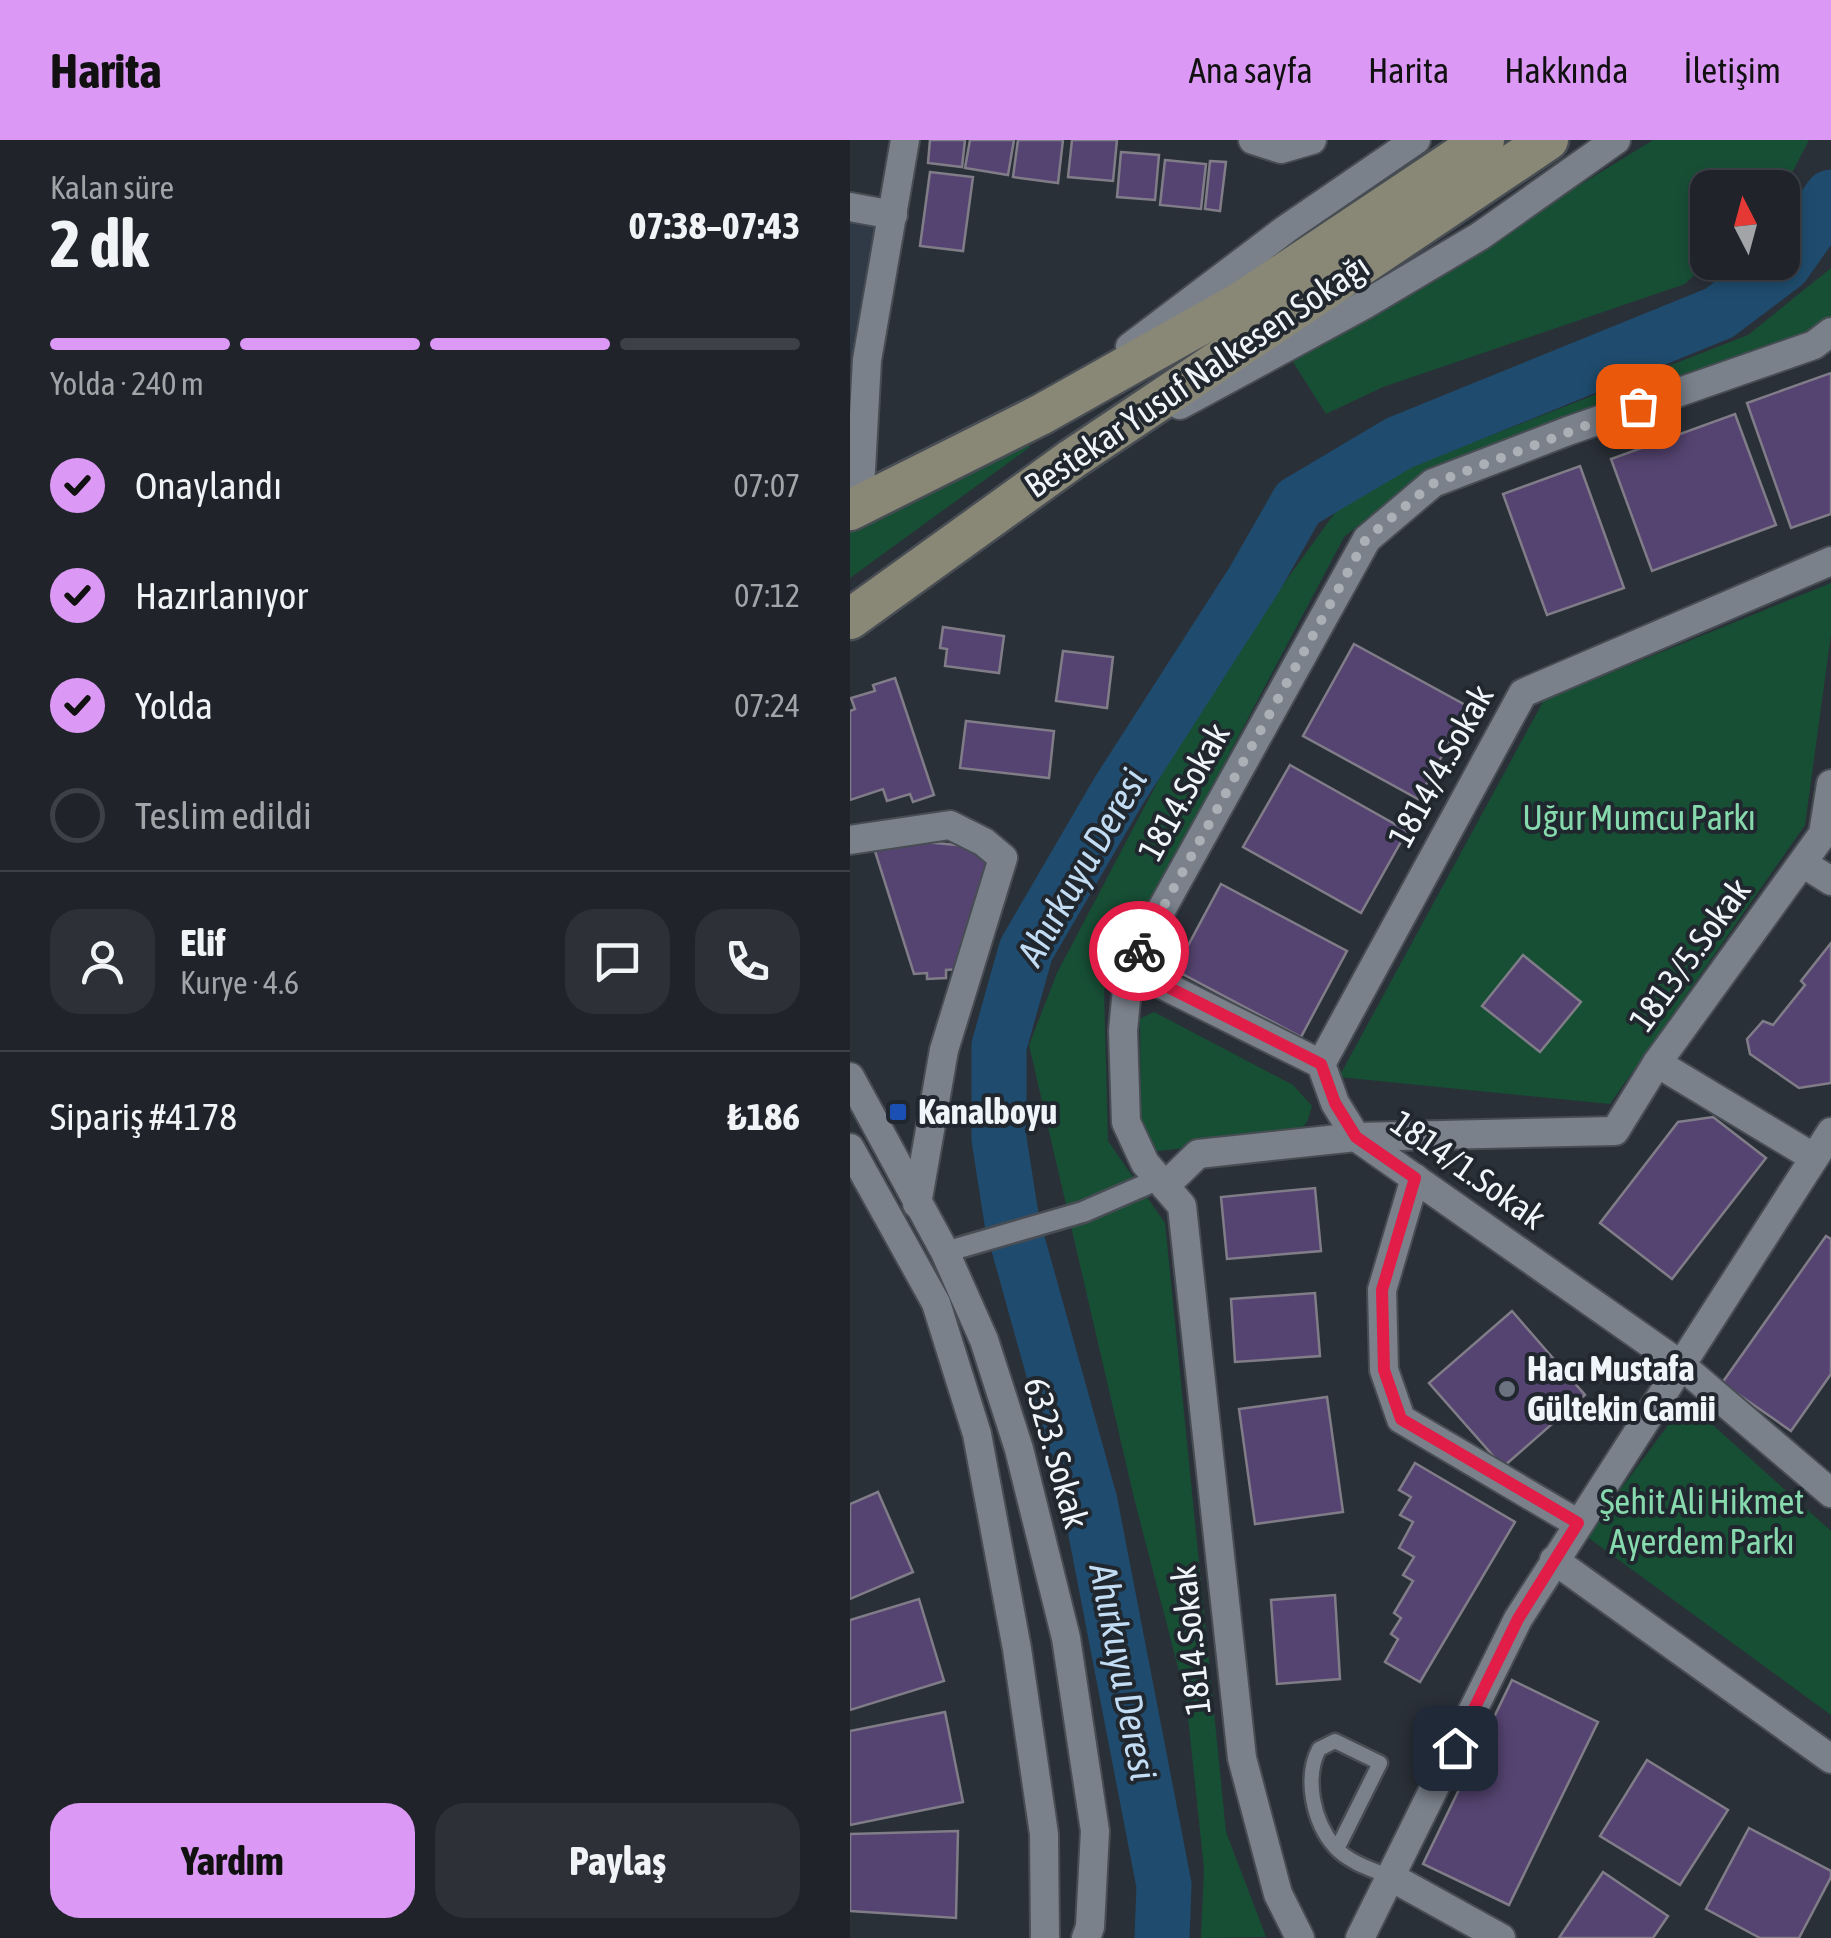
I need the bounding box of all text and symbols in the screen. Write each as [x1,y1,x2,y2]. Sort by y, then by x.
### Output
text: Harita [50,43,162,98]
text: Ana sayfa [1189,50,1313,90]
text: Harita [1368,50,1449,90]
text: Hakkında [1504,50,1629,90]
text: İletişim [1684,50,1781,90]
text: Kalan süre [50,169,174,206]
north arrow [1690,170,1800,280]
map controls [1690,170,1800,280]
text: 07:38–07:43 [628,204,800,247]
text: 2 dk [50,206,149,281]
street label: Bestekar Yusuf Nalkesen Sokağı [1017,245,1376,505]
pin [1596,364,1681,449]
text: Yolda · 240 m [50,365,204,402]
icon: bag [1611,379,1666,434]
icon: check [50,458,105,513]
text: Onaylandı [135,464,282,507]
text: 07:07 [734,467,800,504]
icon: check [50,568,105,623]
text: Hazırlanıyor [135,574,308,617]
text: 07:12 [734,577,800,614]
icon: check [50,678,105,733]
street label: 1814/4.Sokak [1379,678,1501,853]
text: Yolda [135,684,213,727]
text: 07:24 [734,687,800,724]
street label: 1814.Sokak [1129,716,1237,867]
water label: Ahırkuyu Deresi [1008,761,1155,973]
text: Teslim edildi [135,794,312,837]
park label: Uğur Mumcu Parkı [1522,797,1756,837]
street label: 1813/5.Sokak [1621,870,1758,1038]
courier [1089,901,1189,1001]
button: person [50,909,155,1014]
button: chat [565,909,670,1014]
button: phone [695,909,800,1014]
text: Elif [180,921,226,964]
icon: bike [1112,924,1167,979]
text: Kurye · 4.6 [180,964,299,1001]
place label: Kanalboyu [918,1091,1057,1131]
text: Sipariş #4178 [50,1095,237,1138]
text: ₺186 [727,1095,800,1138]
marker: Kanalboyu [887,1101,909,1123]
street label: 1814/1.Sokak [1384,1102,1553,1237]
place label: Hacı Mustafa Gültekin Camii [1527,1348,1716,1428]
street label: 6323. Sokak [1016,1373,1098,1533]
marker: Hacı Mustafa Gültekin Camii [1496,1378,1518,1400]
park label: Şehit Ali Hikmet Ayerdem Parkı [1600,1481,1804,1561]
water label: Ahırkuyu Deresi [1081,1559,1166,1784]
street label: 1814.Sokak [1162,1563,1218,1717]
pin [1413,1706,1498,1791]
icon: home [1428,1721,1483,1776]
button: Yardım [50,1803,415,1918]
button: Paylaş [435,1803,800,1918]

